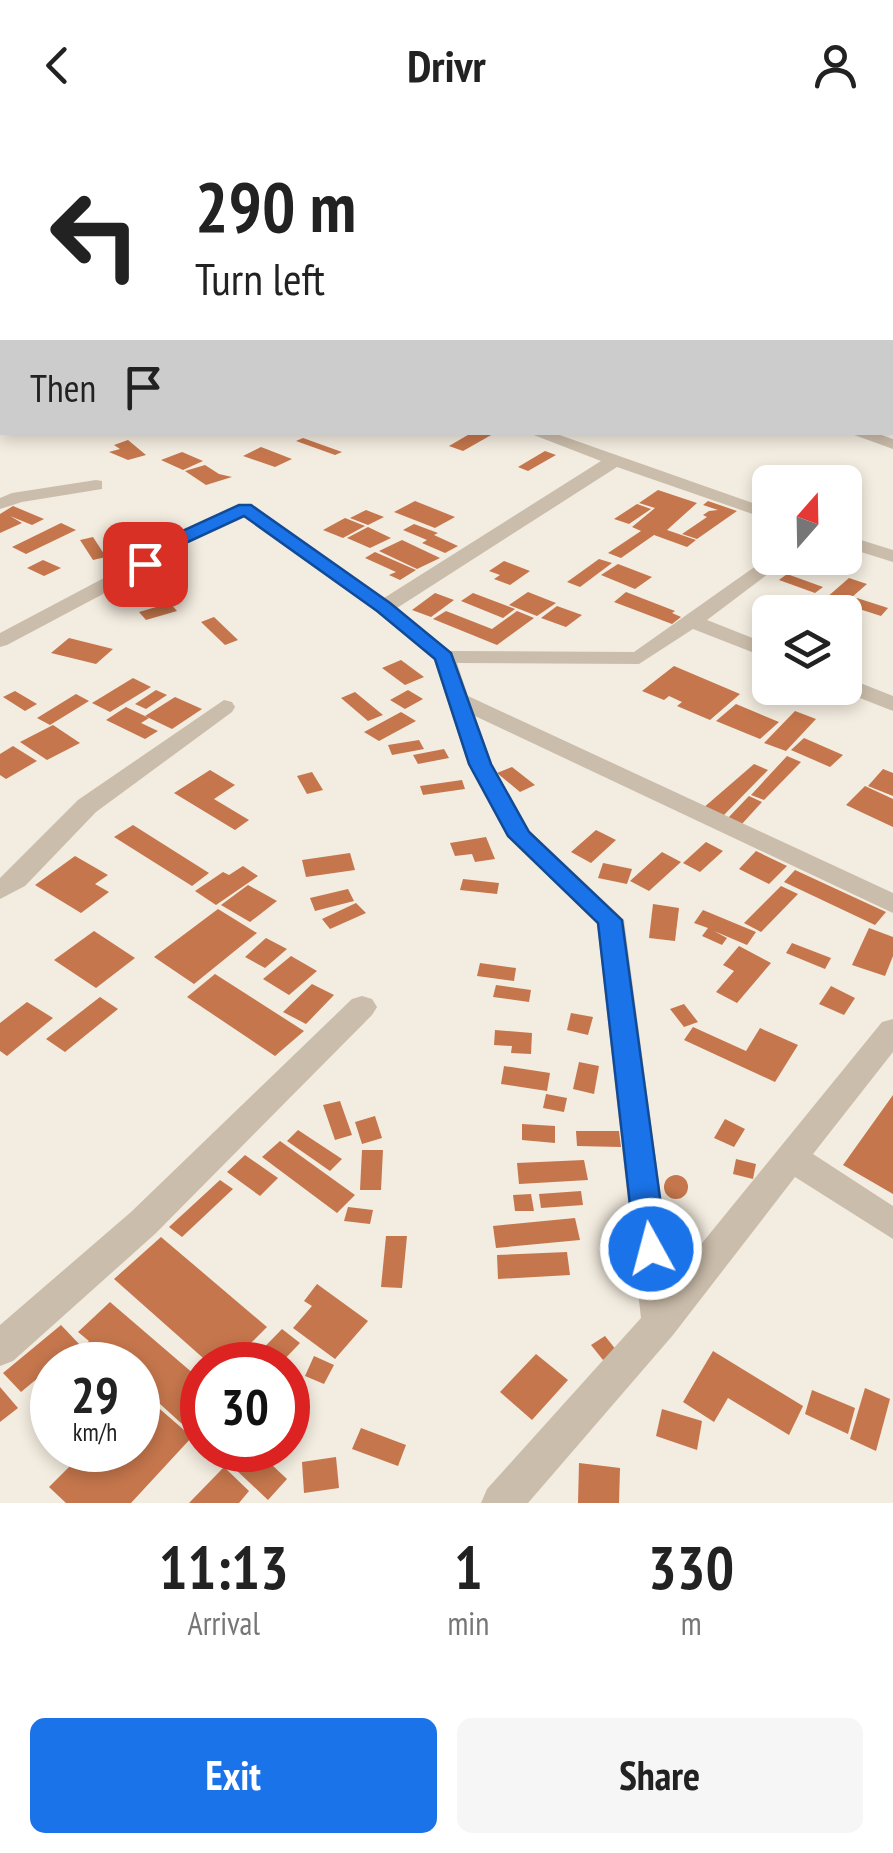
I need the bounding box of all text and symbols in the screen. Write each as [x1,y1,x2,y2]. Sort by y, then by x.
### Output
text: Drivr [407,36,486,94]
icon: back [30,38,85,93]
icon: person [808,38,863,93]
text: 290 m [195,161,356,251]
icon: left [30,170,160,300]
text: Turn left [195,249,325,307]
icon: arrive [116,360,171,415]
text: Then [30,363,96,412]
north arrow [752,465,862,575]
map controls [752,465,862,705]
pin [103,522,188,607]
icon: arrive [118,537,173,592]
button: layers [752,595,862,705]
position arrow [599,1197,703,1301]
speed limit sign: 30 [180,1342,310,1472]
text: 29 [71,1362,119,1427]
text: km/h [73,1416,117,1448]
text: 11:13 [159,1528,289,1606]
text: 1 [454,1528,483,1606]
text: 330 [648,1528,734,1606]
text: Arrival [188,1602,260,1644]
text: min [447,1602,489,1644]
text: m [681,1602,702,1644]
button: Exit [30,1718,437,1833]
button: Share [457,1718,863,1833]

